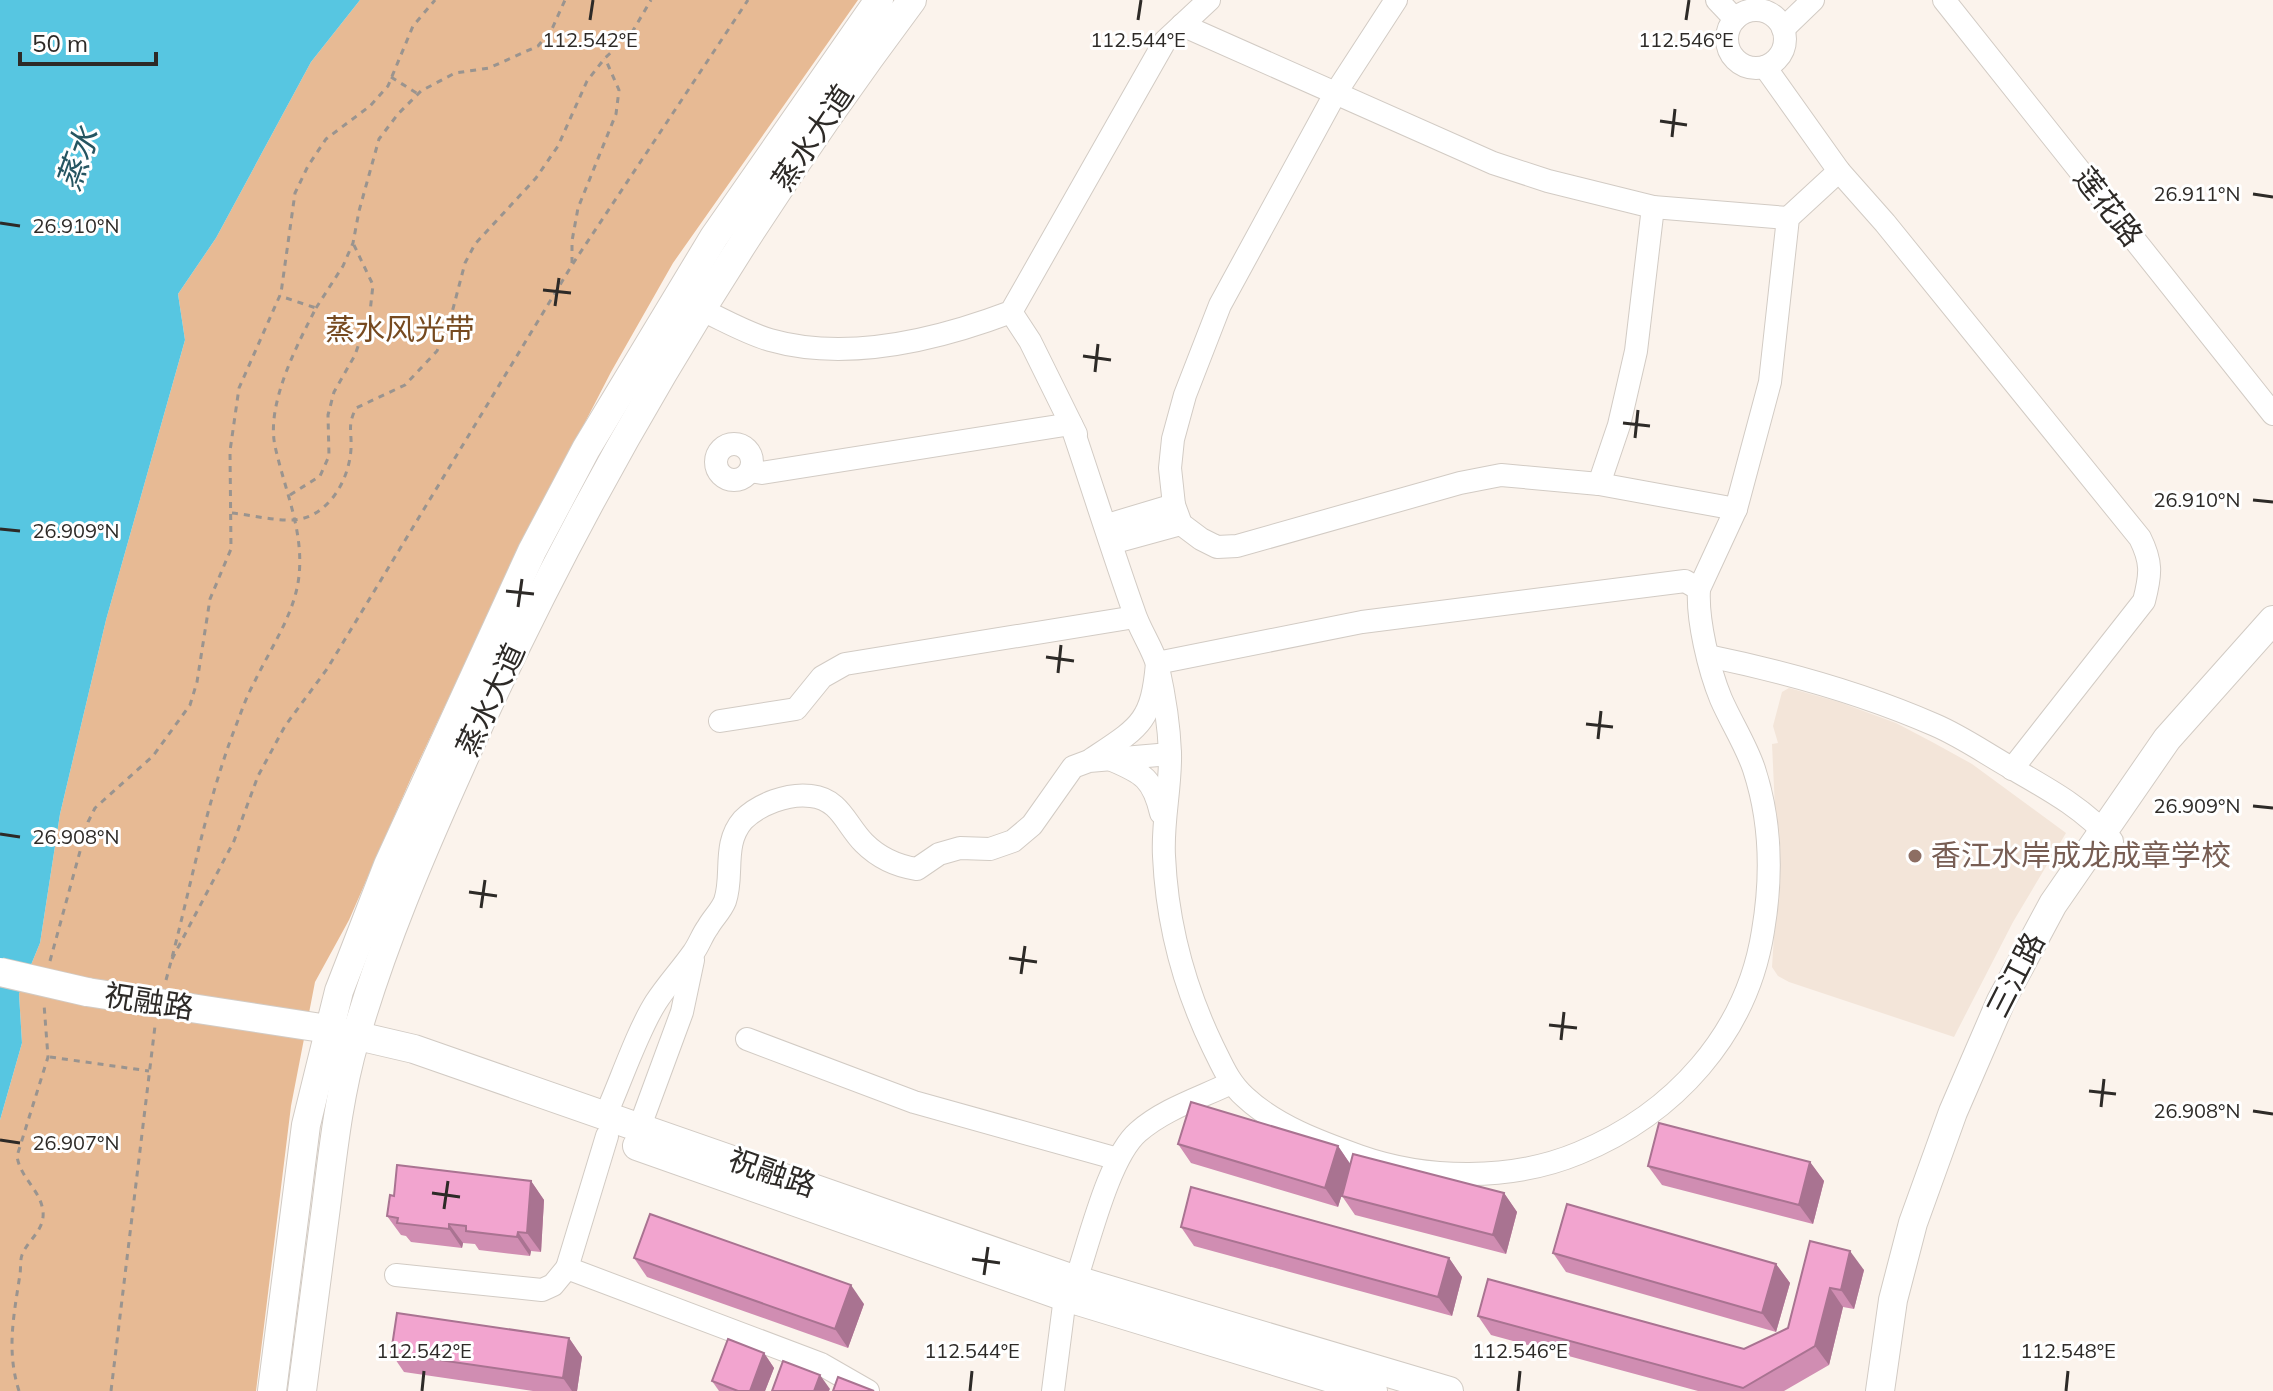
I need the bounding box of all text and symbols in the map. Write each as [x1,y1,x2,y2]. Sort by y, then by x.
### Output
scale bar [20,16,156,66]
text: 112.542°E [542,27,638,52]
text: 112.544°E [1090,27,1186,52]
text: 112.546°E [1638,27,1734,52]
text: 50 m [32,28,88,58]
street label: 蒸水大道 [763,77,861,198]
water label: 蒸水 [47,120,107,196]
street label: 莲花路 [2066,159,2151,254]
text: 26.911°N [2154,181,2240,206]
text: 26.910°N [33,213,119,238]
park label: 蒸水风光带 [325,310,475,348]
text: 26.910°N [2154,487,2240,512]
text: 26.909°N [33,518,119,543]
street label: 蒸水大道 [448,637,533,762]
text: 26.909°N [2154,793,2240,818]
text: 26.908°N [33,824,119,849]
place label: 香江水岸成龙成章学校 [1931,836,2231,874]
marker: 香江水岸成龙成章学校 [1906,847,1924,865]
street label: 三江路 [1978,926,2052,1023]
street label: 祝融路 [102,975,197,1027]
text: 26.908°N [2154,1098,2240,1123]
text: 26.907°N [33,1130,119,1155]
street label: 祝融路 [724,1139,821,1205]
text: 112.542°E [376,1338,472,1363]
text: 112.544°E [924,1338,1020,1363]
text: 112.546°E [1472,1338,1568,1363]
text: 112.548°E [2020,1338,2116,1363]

